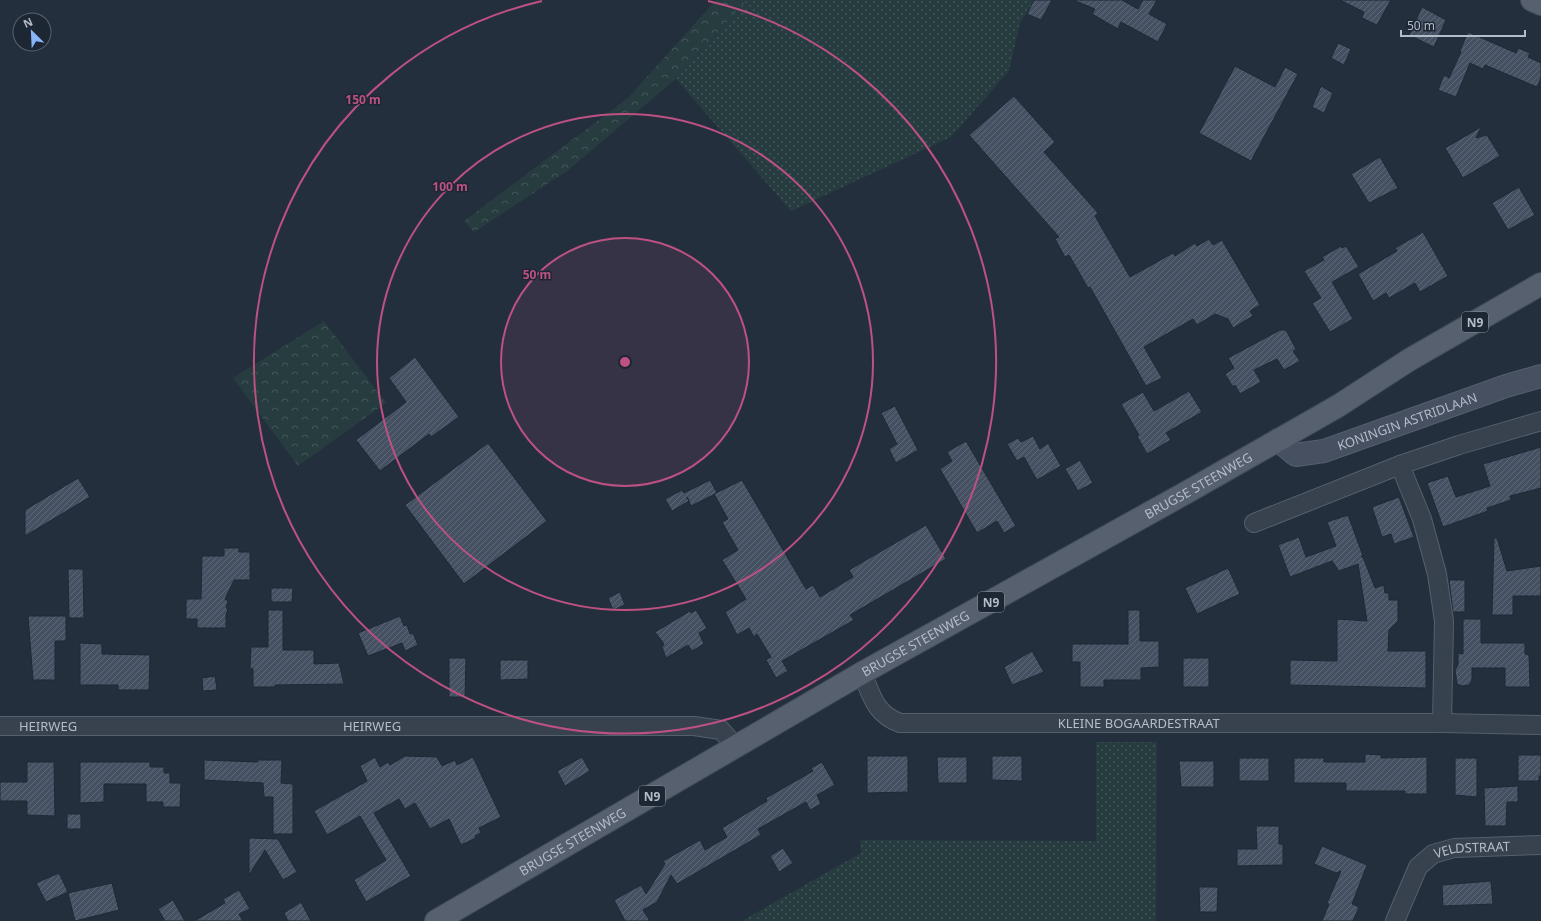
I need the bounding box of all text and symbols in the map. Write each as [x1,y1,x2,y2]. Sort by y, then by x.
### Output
north arrow [12,12,52,52]
scale bar [1401,12,1525,38]
text: N [21,14,35,31]
text: 50 m [1407,17,1435,34]
text: 150 m [345,91,381,108]
text: 100 m [432,178,468,195]
text: 50 m [523,266,551,283]
road number: N9 [1462,312,1488,332]
centre of rings [618,355,632,369]
street label: KONINGIN ASTRIDLAAN [1335,388,1480,455]
street label: BRUGSE STEENWEG [1141,448,1255,523]
road number: N9 [978,592,1004,612]
street label: BRUGSE STEENWEG [858,606,973,681]
street label: KLEINE BOGAARDESTRAAT [1058,714,1220,732]
street label: HEIRWEG [19,717,77,735]
street label: HEIRWEG [343,717,401,735]
road number: N9 [639,786,665,806]
street label: BRUGSE STEENWEG [516,803,629,880]
street label: VELDSTRAAT [1432,837,1511,862]

